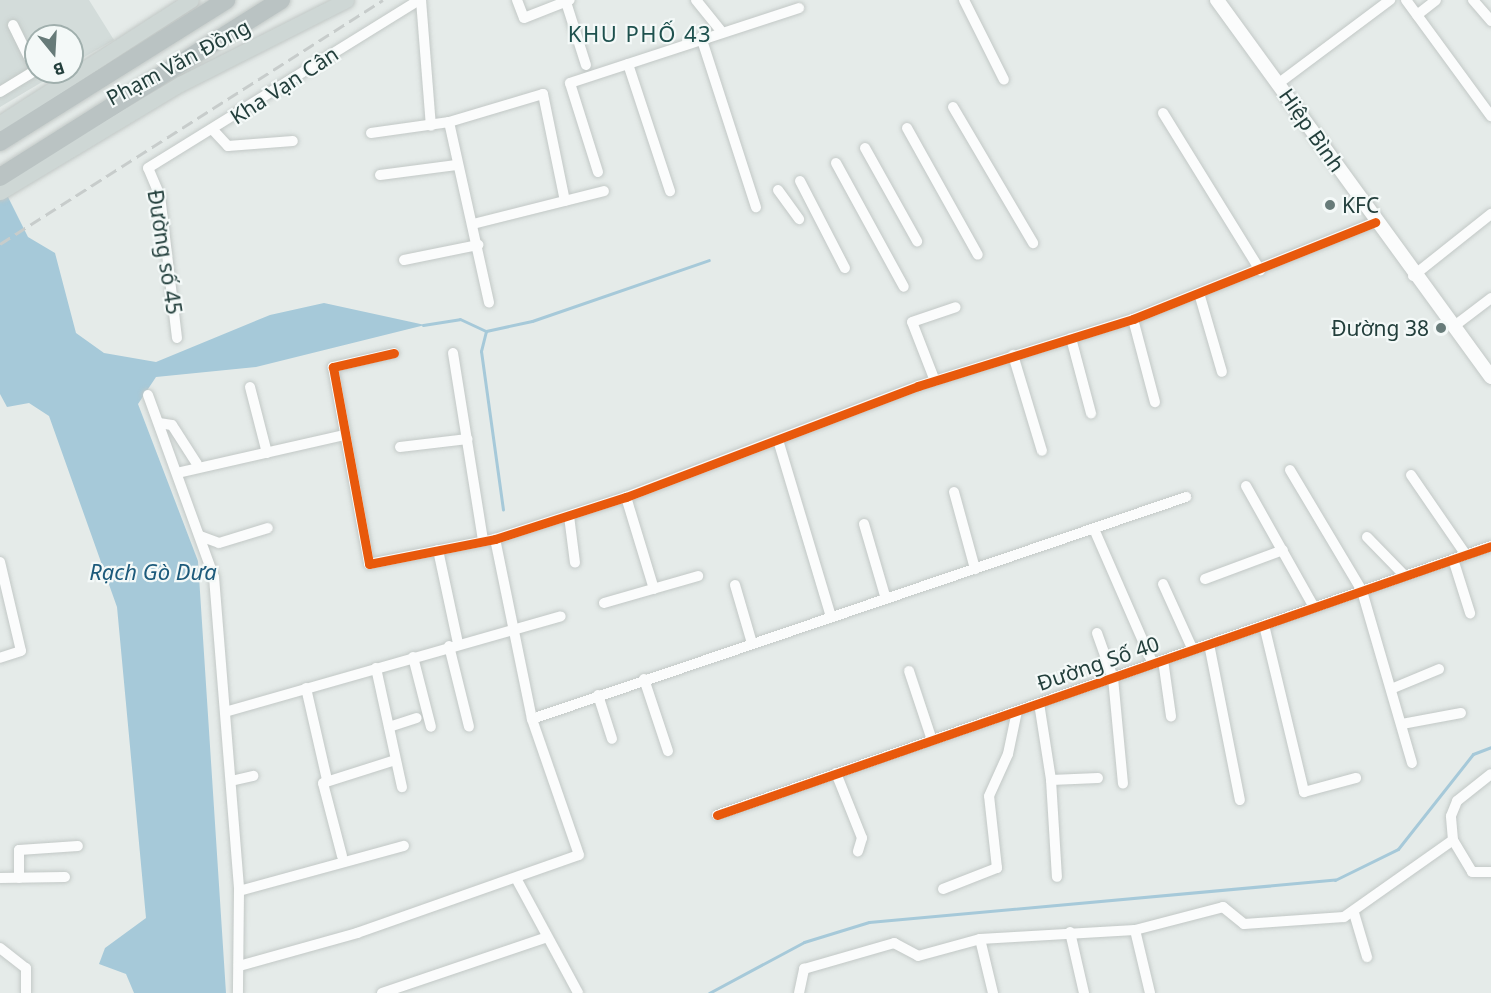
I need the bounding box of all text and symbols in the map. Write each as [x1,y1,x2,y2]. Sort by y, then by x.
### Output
street label: Phạm Văn Đồng [102,14,254,110]
district label: KHU PHỐ 43 [568,21,712,47]
north arrow [24,24,84,84]
street label: Kha Vạn Cân [225,41,343,129]
text: B [50,57,67,81]
street label: Hiệp Bình [1274,83,1350,177]
street label: Đường số 45 [143,188,187,316]
place label: KFC [1342,192,1379,218]
marker: KFC [1323,198,1337,212]
place label: Đường 38 [1331,315,1429,341]
marker: Đường 38 [1434,321,1448,335]
water label: Rạch Gò Dưa [89,559,217,585]
street label: Đường Số 40 [1034,630,1162,696]

